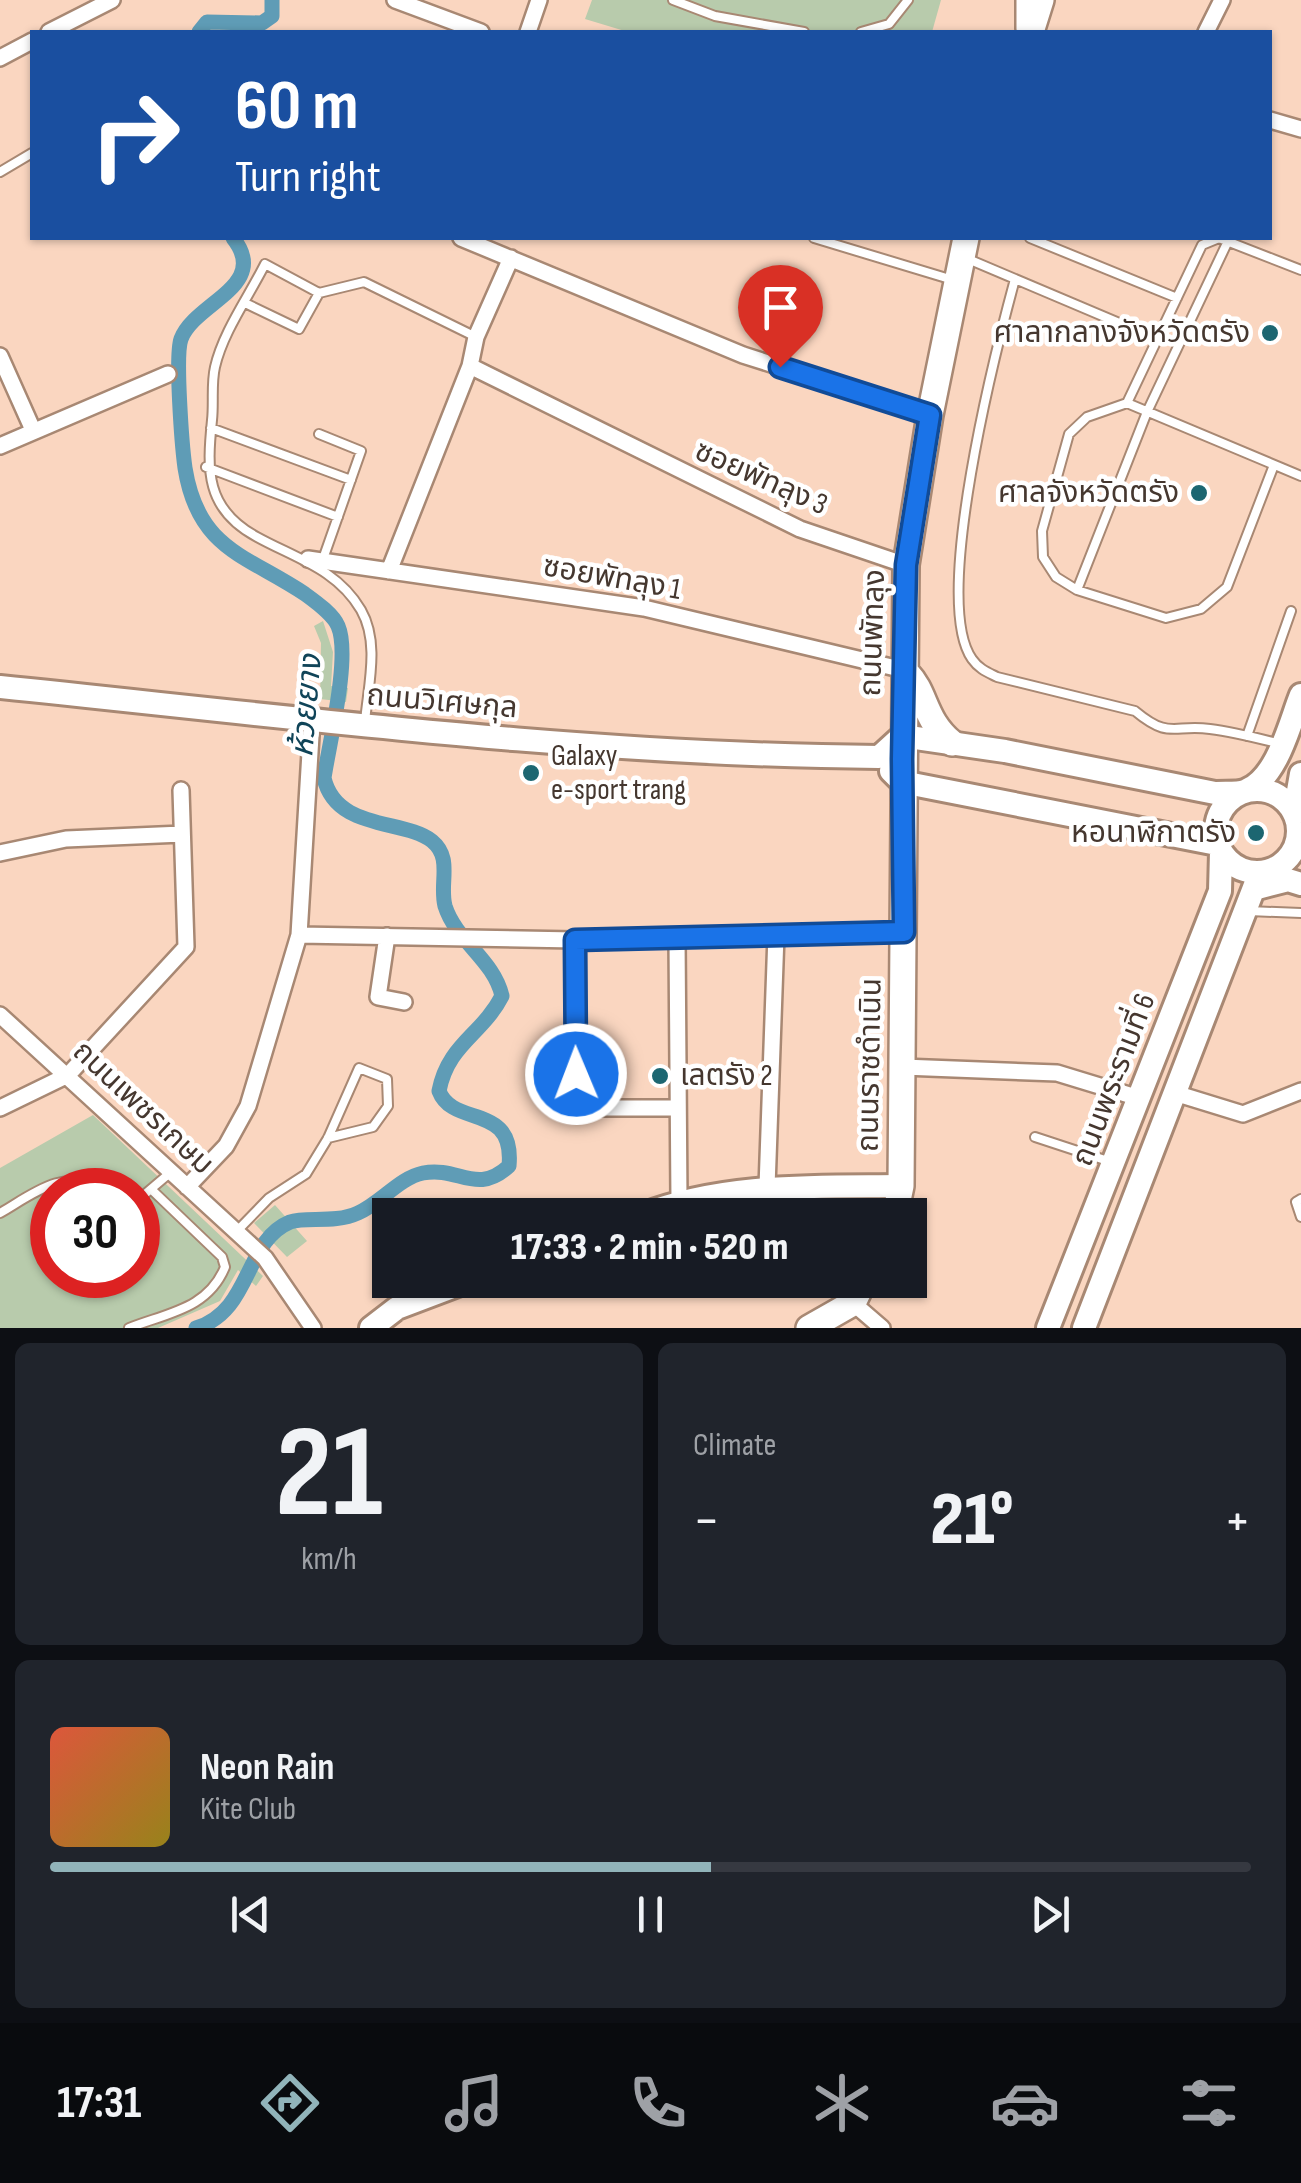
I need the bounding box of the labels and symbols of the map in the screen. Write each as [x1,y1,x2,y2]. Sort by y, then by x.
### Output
pin [738,265,823,368]
place label: ศาลากลางจังหวัดตรัง [994,315,1250,351]
marker: ศาลากลางจังหวัดตรัง [1259,322,1281,344]
street label: ซอยพัทลุง 3 [689,433,833,523]
place label: ศาลจังหวัดตรัง [998,475,1179,511]
marker: ศาลจังหวัดตรัง [1188,482,1210,504]
street label: ซอยพัทลุง 1 [540,548,684,608]
street label: ถนนพัทลุง [853,569,893,697]
water label: ห้วยยาง [283,651,331,759]
street label: ถนนวิเศษกุล [365,677,519,727]
place label: Galaxy e-sport trang [551,738,686,808]
marker: Galaxy e-sport trang [520,762,542,784]
place label: หอนาฬิกาตรัง [1071,815,1236,851]
marker: หอนาฬิกาตรัง [1245,822,1267,844]
street label: ถนนราชดำเนิน [850,978,890,1152]
street label: ถนนพระรามที่ 6 [1061,987,1163,1171]
position arrow [524,1022,628,1126]
street label: ถนนเพชรเกษม [65,1034,221,1182]
place label: เลตรัง 2 [680,1058,773,1094]
marker: เลตรัง 2 [649,1065,671,1087]
speed limit sign: 30 [30,1168,160,1298]

